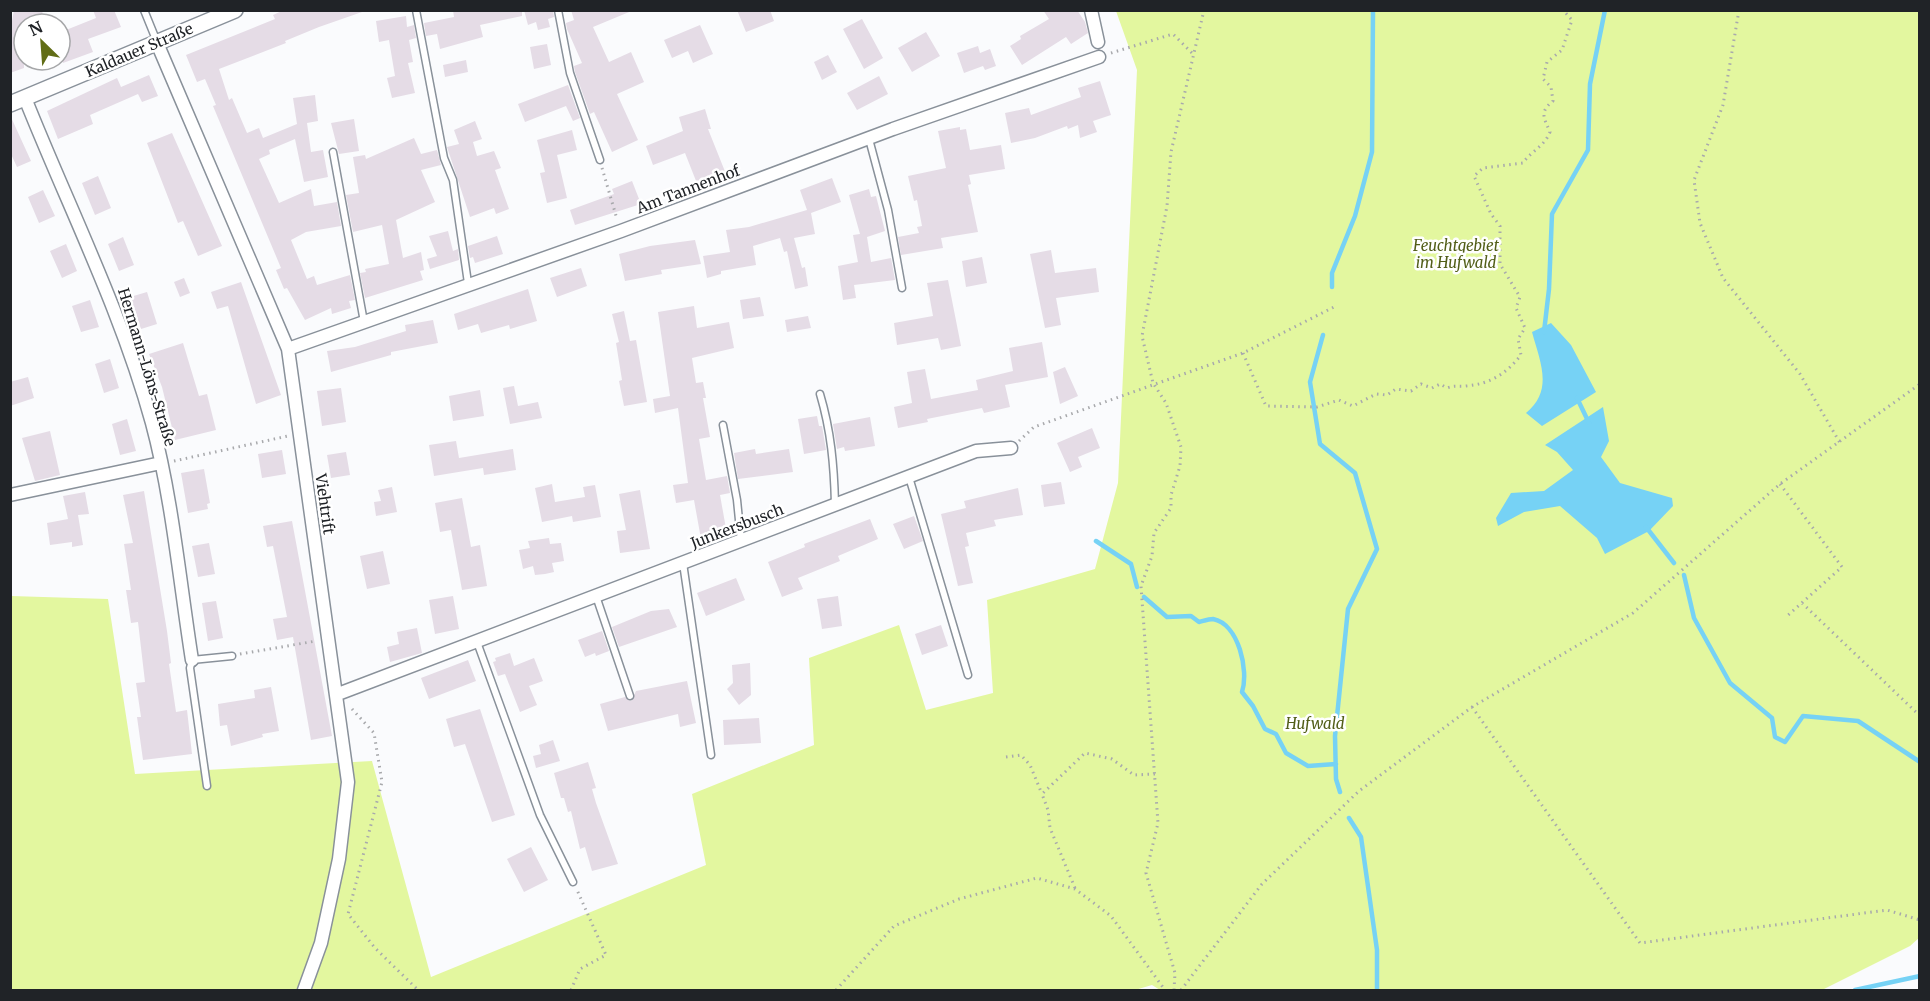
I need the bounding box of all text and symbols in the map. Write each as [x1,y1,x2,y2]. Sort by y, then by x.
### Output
north arrow [12,12,72,72]
text: N [26,17,46,40]
street label: Kaldauer Straße [82,19,196,81]
street label: Am Tannenhof [633,160,744,218]
park label: Feuchtgebiet im Hufwald [1412,236,1500,272]
street label: Hermann-Löns-Straße [114,286,180,449]
street label: Viehtrift [311,471,339,536]
street label: Junkersbusch [687,500,786,553]
park label: Hufwald [1284,714,1345,733]

